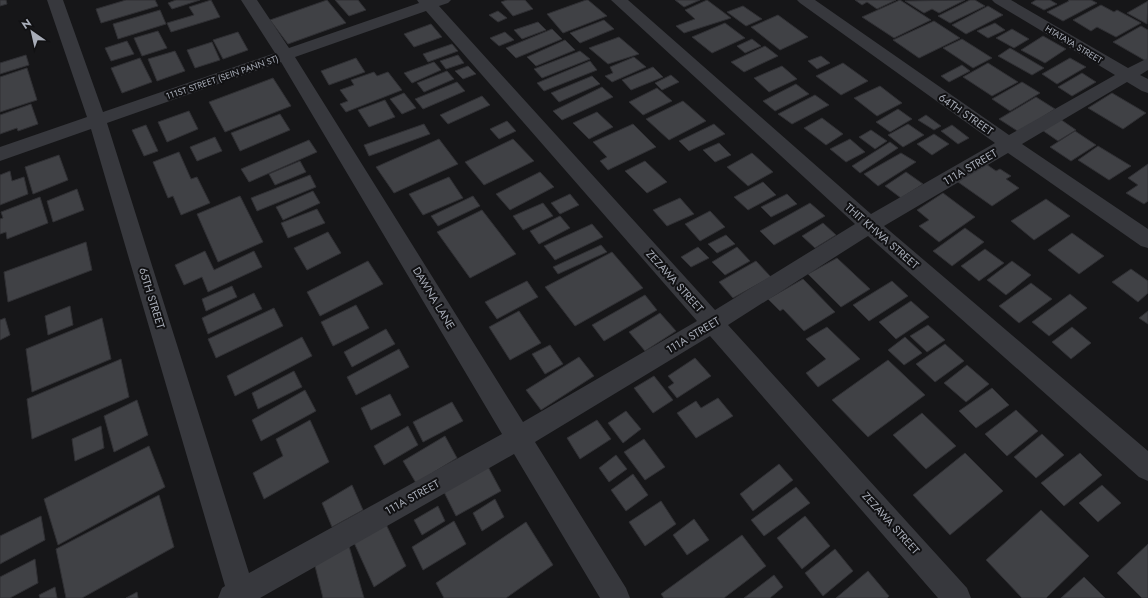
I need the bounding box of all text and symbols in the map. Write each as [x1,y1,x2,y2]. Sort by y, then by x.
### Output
north arrow [12,12,52,52]
text: N [18,15,35,33]
street label: HTATAYA STREET [1043,22,1106,67]
street label: 111ST STREET (SEIN PANN ST) [164,52,280,102]
street label: 64TH STREET [935,89,997,139]
street label: 111A STREET [940,145,1000,189]
street label: THIT KHWA STREET [842,199,922,273]
street label: ZEZAWA STREET [643,246,707,316]
street label: DAWNA LANE [409,264,459,332]
street label: 65TH STREET [135,265,169,331]
street label: 111A STREET [663,313,723,357]
street label: 111A STREET [382,475,442,519]
street label: ZEZAWA STREET [859,488,923,558]

